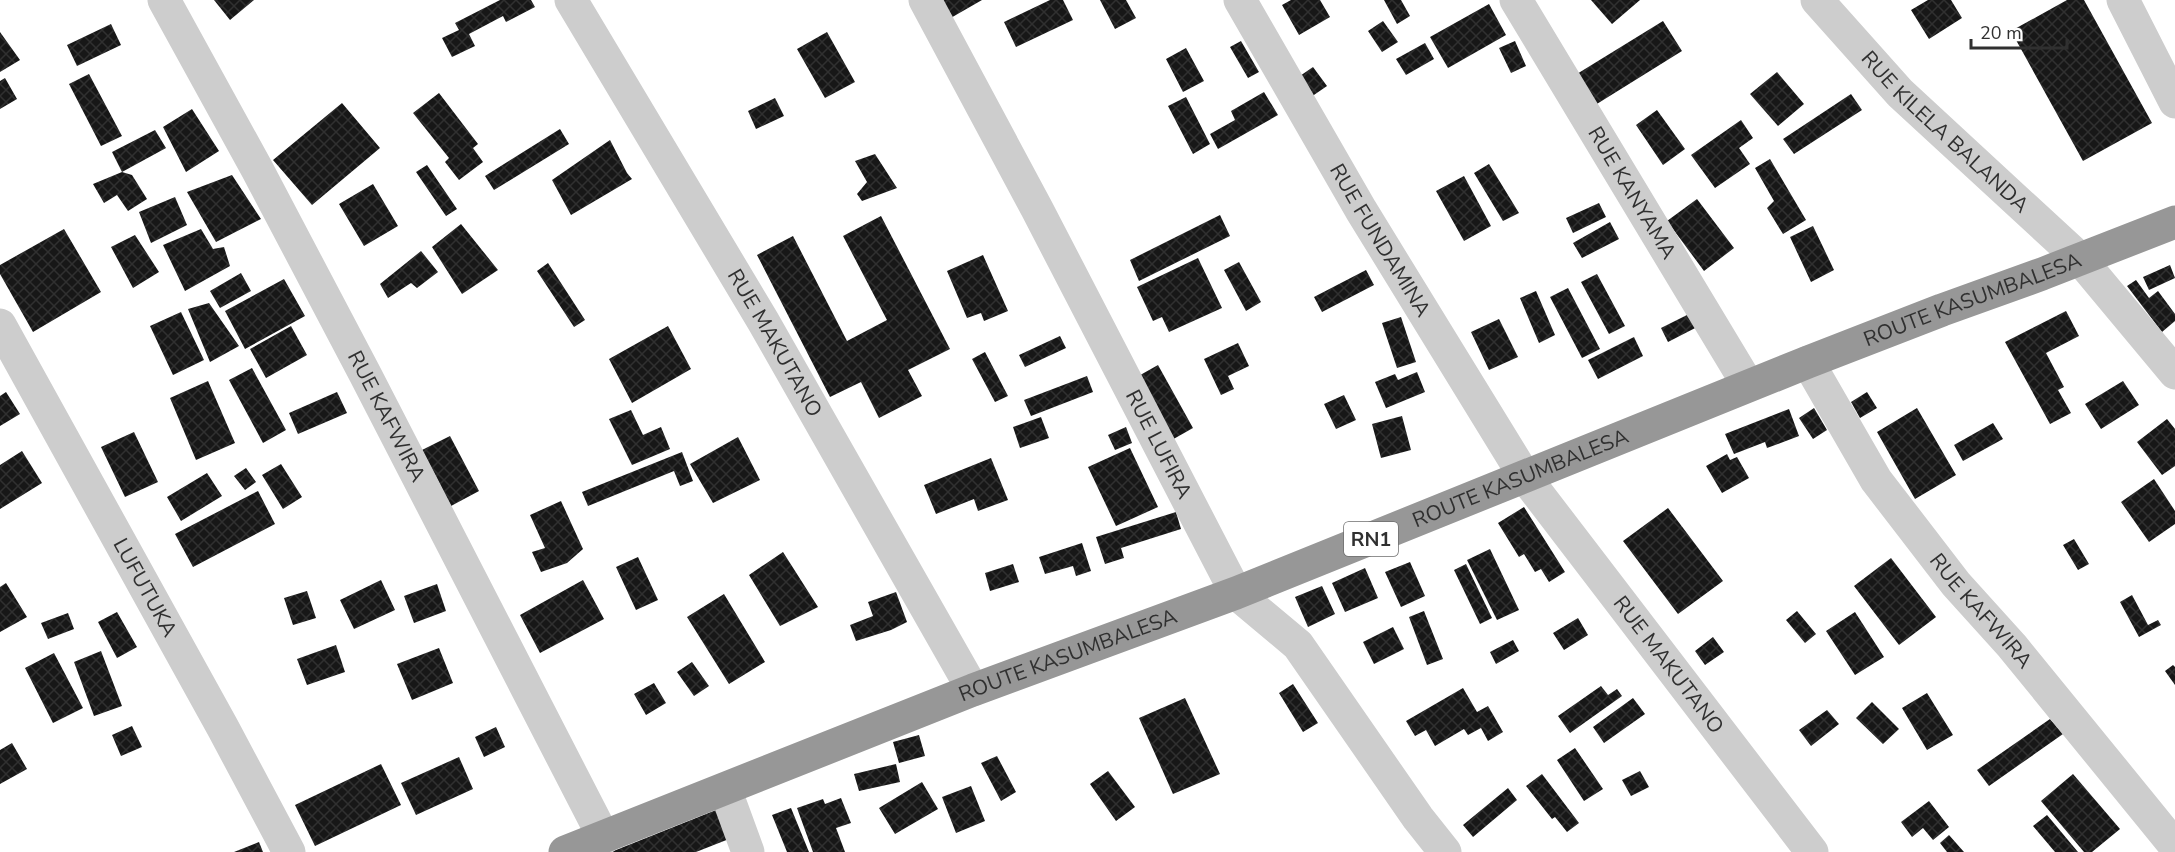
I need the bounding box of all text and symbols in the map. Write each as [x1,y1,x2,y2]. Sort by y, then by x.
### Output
scale bar [1971,12,2067,50]
text: 20 m [1980,21,2022,45]
street label: RUE KILELA BALANDA [1855,45,2035,219]
street label: RUE KANYAMA [1581,121,1683,264]
street label: RUE FUNDAMINA [1323,158,1437,322]
street label: ROUTE KASUMBALESA [1859,246,2085,353]
street label: RUE MAKUTANO [721,264,829,422]
street label: RUE KAFWIRA [341,346,432,487]
street label: RUE LUFIRA [1119,385,1199,504]
street label: ROUTE KASUMBALESA [1408,422,1633,534]
road number: RN1 [1344,522,1398,556]
street label: LUFUTUKA [107,533,184,642]
street label: RUE KAFWIRA [1923,547,2039,674]
street label: RUE MAKUTANO [1607,590,1730,739]
street label: ROUTE KASUMBALESA [955,602,1181,708]

